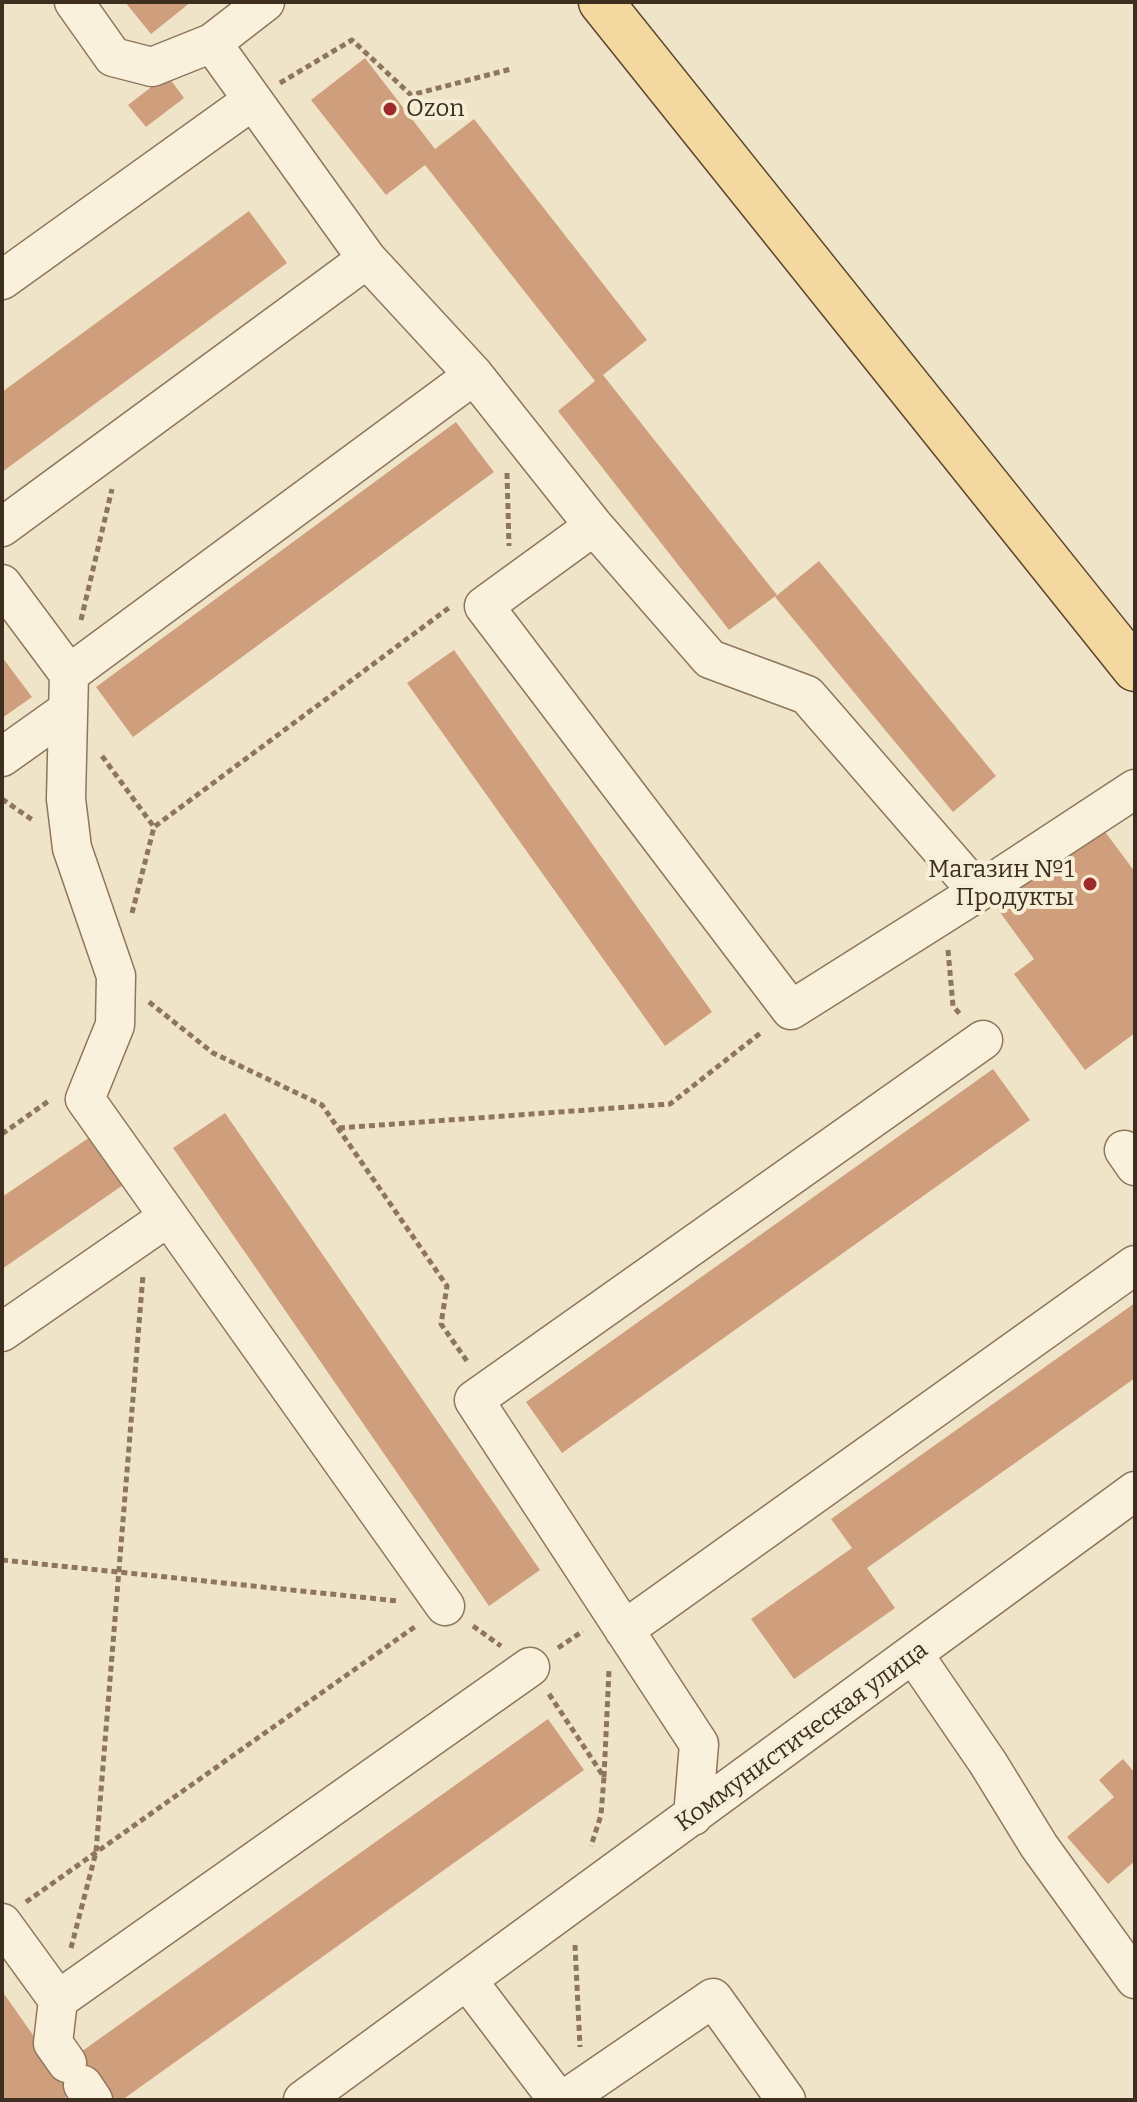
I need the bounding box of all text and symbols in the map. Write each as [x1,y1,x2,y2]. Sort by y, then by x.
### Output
place label: Ozon [406,95,464,123]
marker: Ozon [381,100,399,118]
place label: Магазин №1 Продукты [928,856,1074,912]
marker: Магазин №1 Продукты [1081,875,1099,893]
street label: Коммунистическая улица [670,1636,934,1838]

